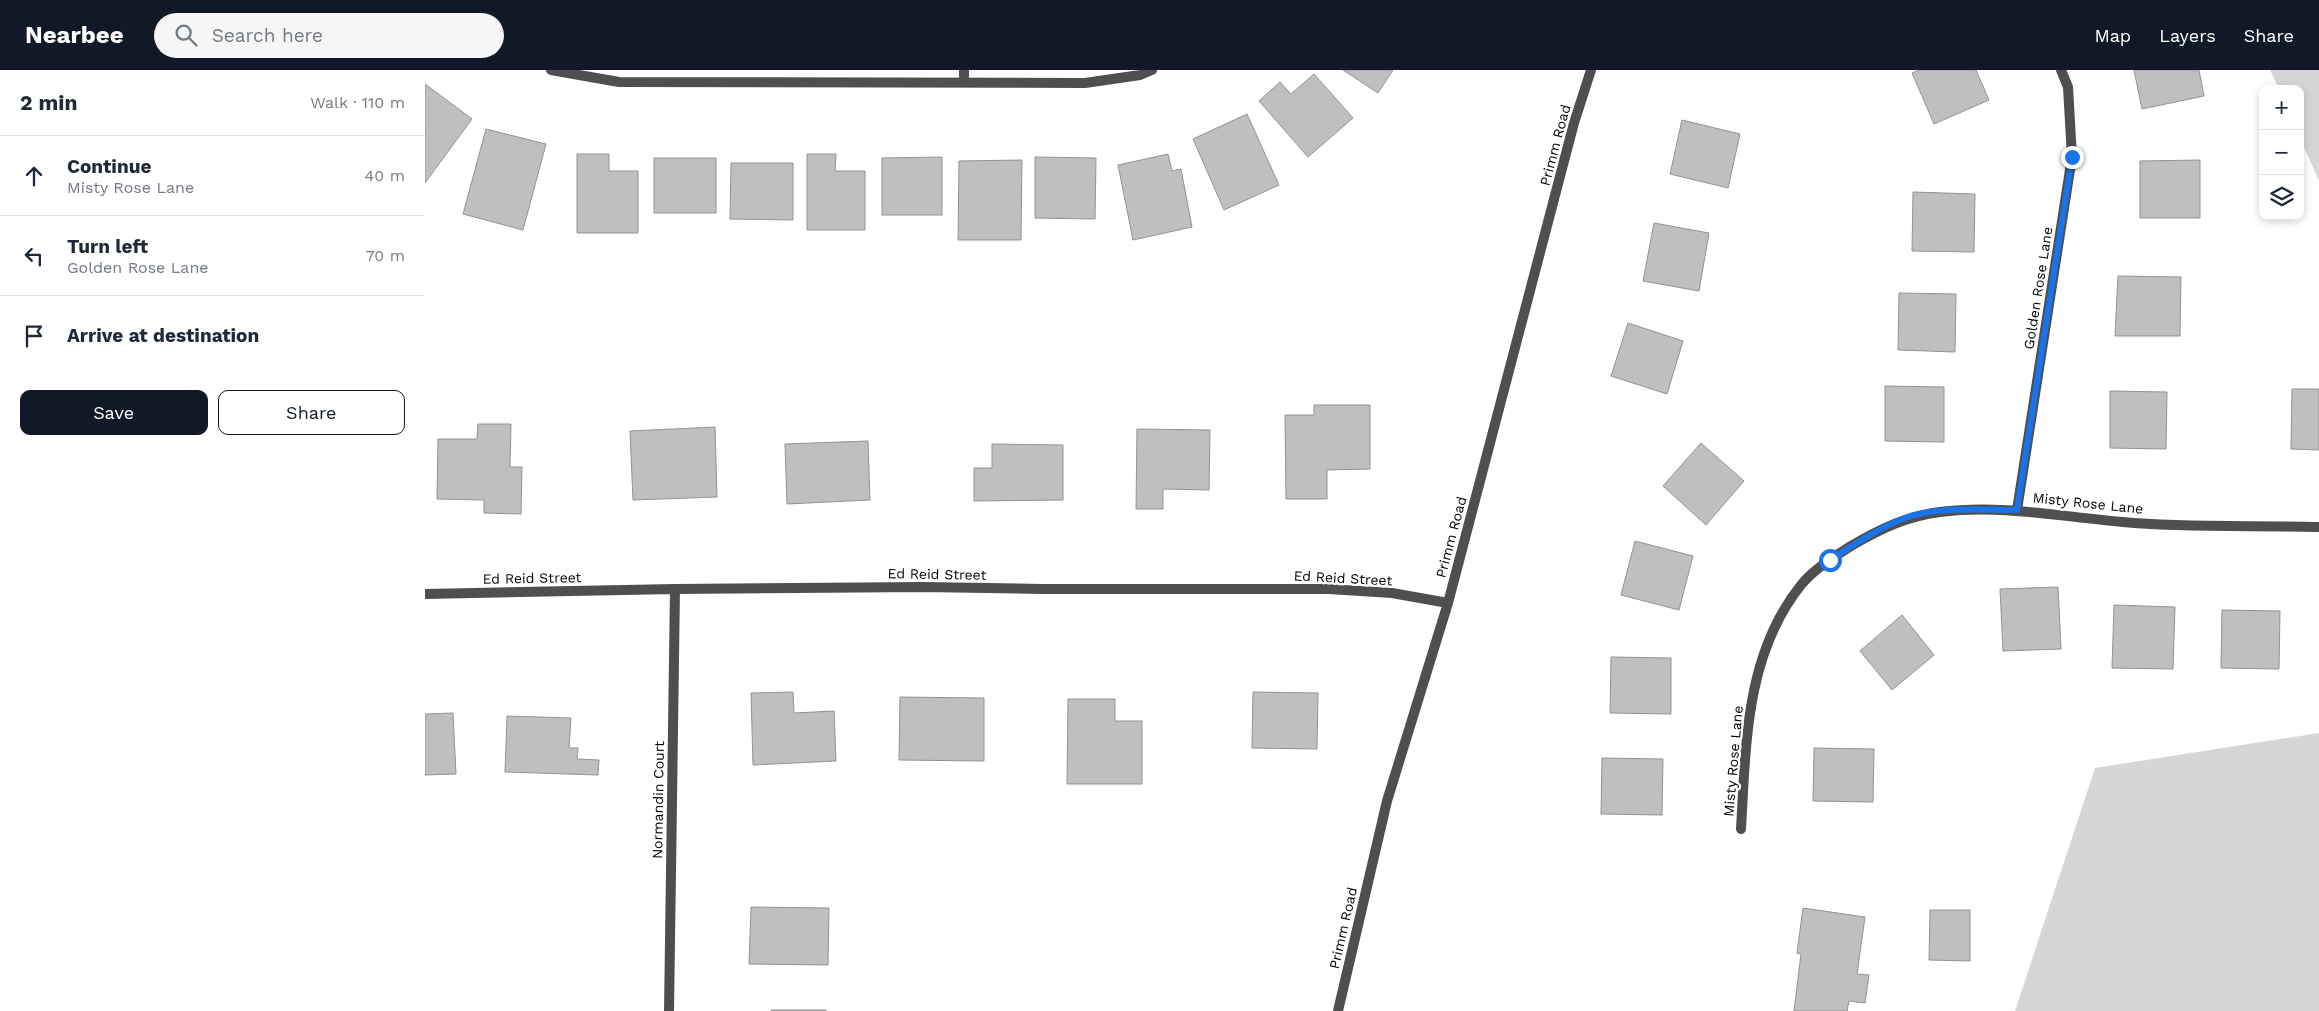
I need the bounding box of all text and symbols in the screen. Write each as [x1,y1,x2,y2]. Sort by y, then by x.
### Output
search box [154,13,504,58]
text: Nearbee [25,21,124,49]
icon: search [172,21,200,49]
text: Search here [212,24,323,47]
text: Map [2094,25,2131,46]
text: Layers [2159,25,2216,46]
text: Share [2244,25,2294,46]
map controls [2259,85,2304,220]
button: + [2259,85,2304,130]
text: 2 min [20,90,77,115]
text: Walk · 110 m [310,93,405,112]
street label: Primm Road [1536,103,1574,187]
button: − [2259,130,2304,175]
route end [2061,146,2084,169]
text: Continue [67,155,151,178]
icon: ahead [20,162,48,190]
text: 40 m [365,166,405,185]
button: layers [2259,175,2304,220]
text: Misty Rose Lane [67,178,194,197]
street label: Golden Rose Lane [2020,226,2056,350]
text: Turn left [67,235,148,258]
icon: left [20,242,48,270]
text: 70 m [366,246,405,265]
text: Golden Rose Lane [67,258,209,277]
icon: arrive [20,322,48,350]
text: Arrive at destination [67,324,259,347]
button: Save [20,390,208,435]
button: Share [218,390,405,435]
street label: Misty Rose Lane [2032,489,2144,517]
street label: Primm Road [1432,495,1470,579]
route start [1819,549,1842,572]
street label: Ed Reid Street [887,565,987,583]
street label: Ed Reid Street [1293,567,1393,589]
street label: Ed Reid Street [482,569,582,587]
street label: Misty Rose Lane [1720,705,1746,817]
street label: Normandin Court [649,741,667,859]
street label: Primm Road [1326,885,1360,971]

